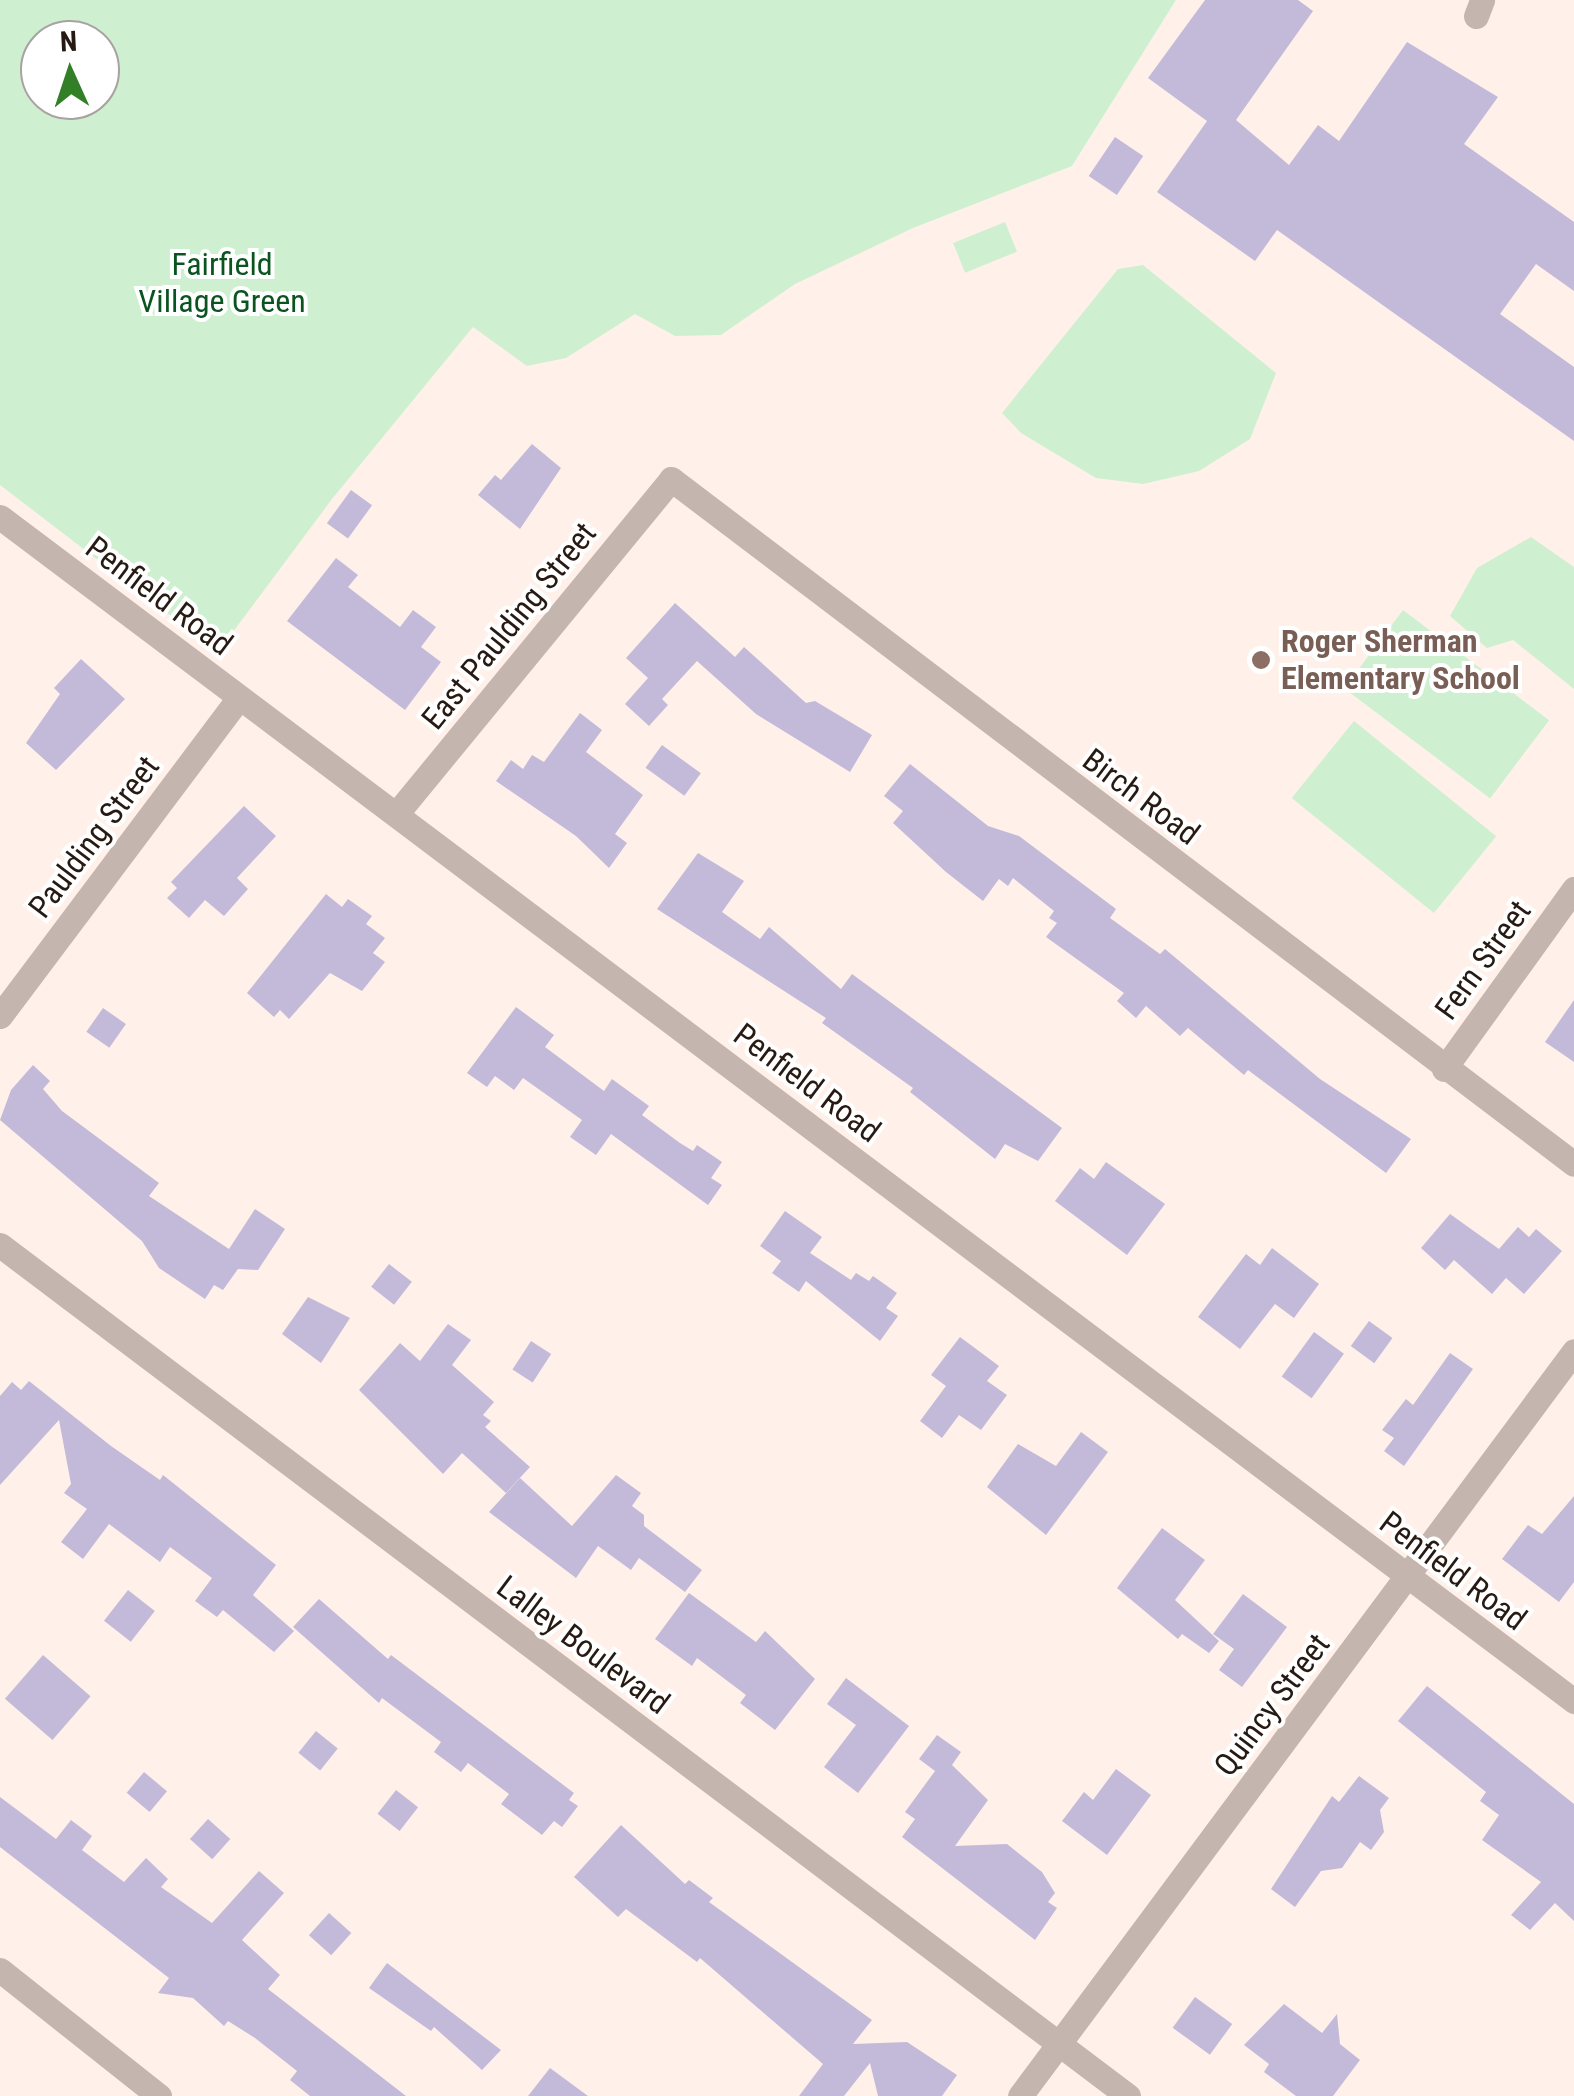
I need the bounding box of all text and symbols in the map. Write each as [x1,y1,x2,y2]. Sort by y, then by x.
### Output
north arrow [20,20,120,120]
text: N [59,25,78,58]
park label: Fairfield Village Green [138,246,306,321]
street label: East Paulding Street [414,515,604,737]
street label: Penfield Road [78,528,240,664]
place label: Roger Sherman Elementary School [1281,623,1520,698]
marker: Roger Sherman Elementary School [1250,649,1272,671]
street label: Birch Road [1075,741,1207,853]
street label: Paulding Street [21,749,167,925]
street label: Fern Street [1427,893,1539,1027]
street label: Penfield Road [726,1015,888,1151]
street label: Penfield Road [1372,1503,1534,1639]
street label: Lalley Boulevard [489,1568,677,1722]
street label: Quincy Street [1206,1626,1338,1784]

